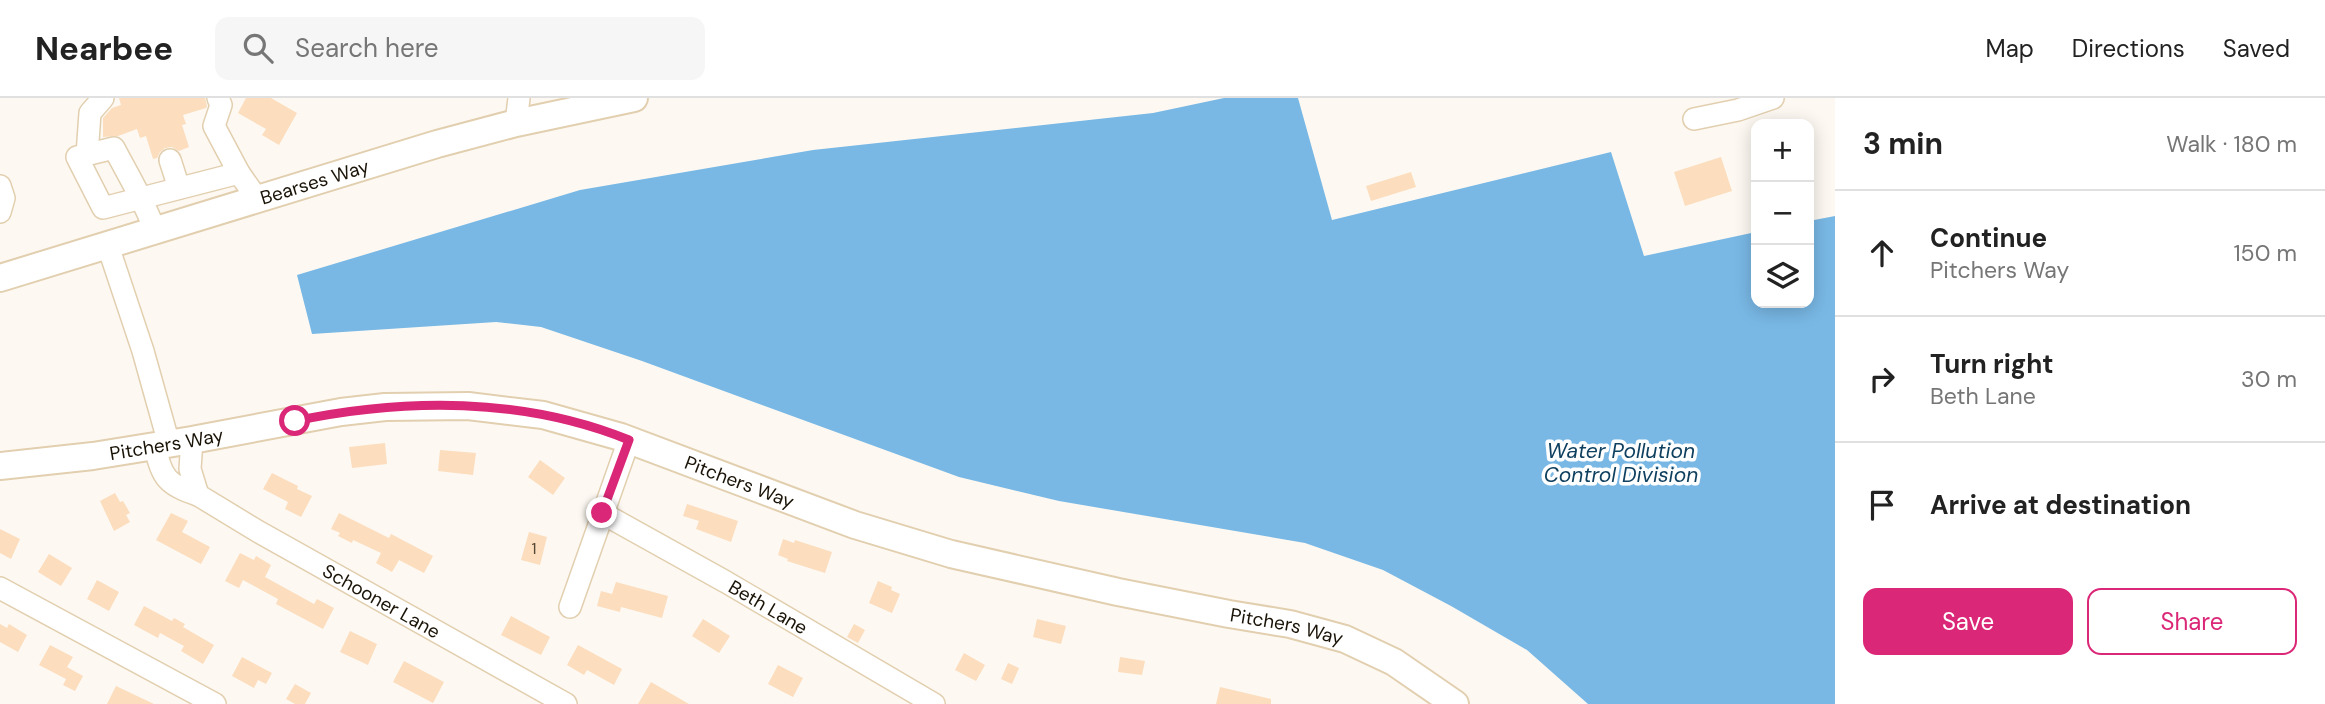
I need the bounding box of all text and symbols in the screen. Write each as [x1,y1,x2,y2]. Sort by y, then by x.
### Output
search box [215,17,705,80]
text: Nearbee [35,27,173,70]
icon: search [239,29,277,67]
text: Search here [295,31,439,65]
text: Map [1986,33,2034,64]
text: Directions [2072,33,2185,64]
text: Saved [2223,33,2290,64]
map controls [1751,119,1814,308]
button: + [1751,119,1814,182]
text: 3 min [1863,124,1943,163]
text: Walk · 180 m [2166,129,2297,159]
street label: Bearses Way [257,153,373,210]
button: − [1751,182,1814,245]
text: Continue [1930,221,2047,255]
icon: ahead [1863,234,1901,272]
text: 150 m [2233,238,2297,268]
button: layers [1751,245,1814,308]
text: Pitchers Way [1930,255,2069,285]
text: Turn right [1930,347,2054,381]
icon: right [1863,360,1901,398]
text: 30 m [2241,364,2297,394]
text: Beth Lane [1930,381,2036,411]
route start [279,405,310,436]
street label: Pitchers Way [108,422,226,466]
water label: Water Pollution Control Division [1544,437,1698,489]
street label: Pitchers Way [681,450,798,514]
icon: arrive [1863,486,1901,524]
text: Arrive at destination [1930,488,2191,522]
route end [586,497,617,528]
house number: 1 [532,538,537,559]
street label: Schooner Lane [318,558,445,644]
street label: Beth Lane [724,574,812,640]
button: Save [1863,588,2073,655]
button: Share [2087,588,2297,655]
street label: Pitchers Way [1228,602,1346,651]

